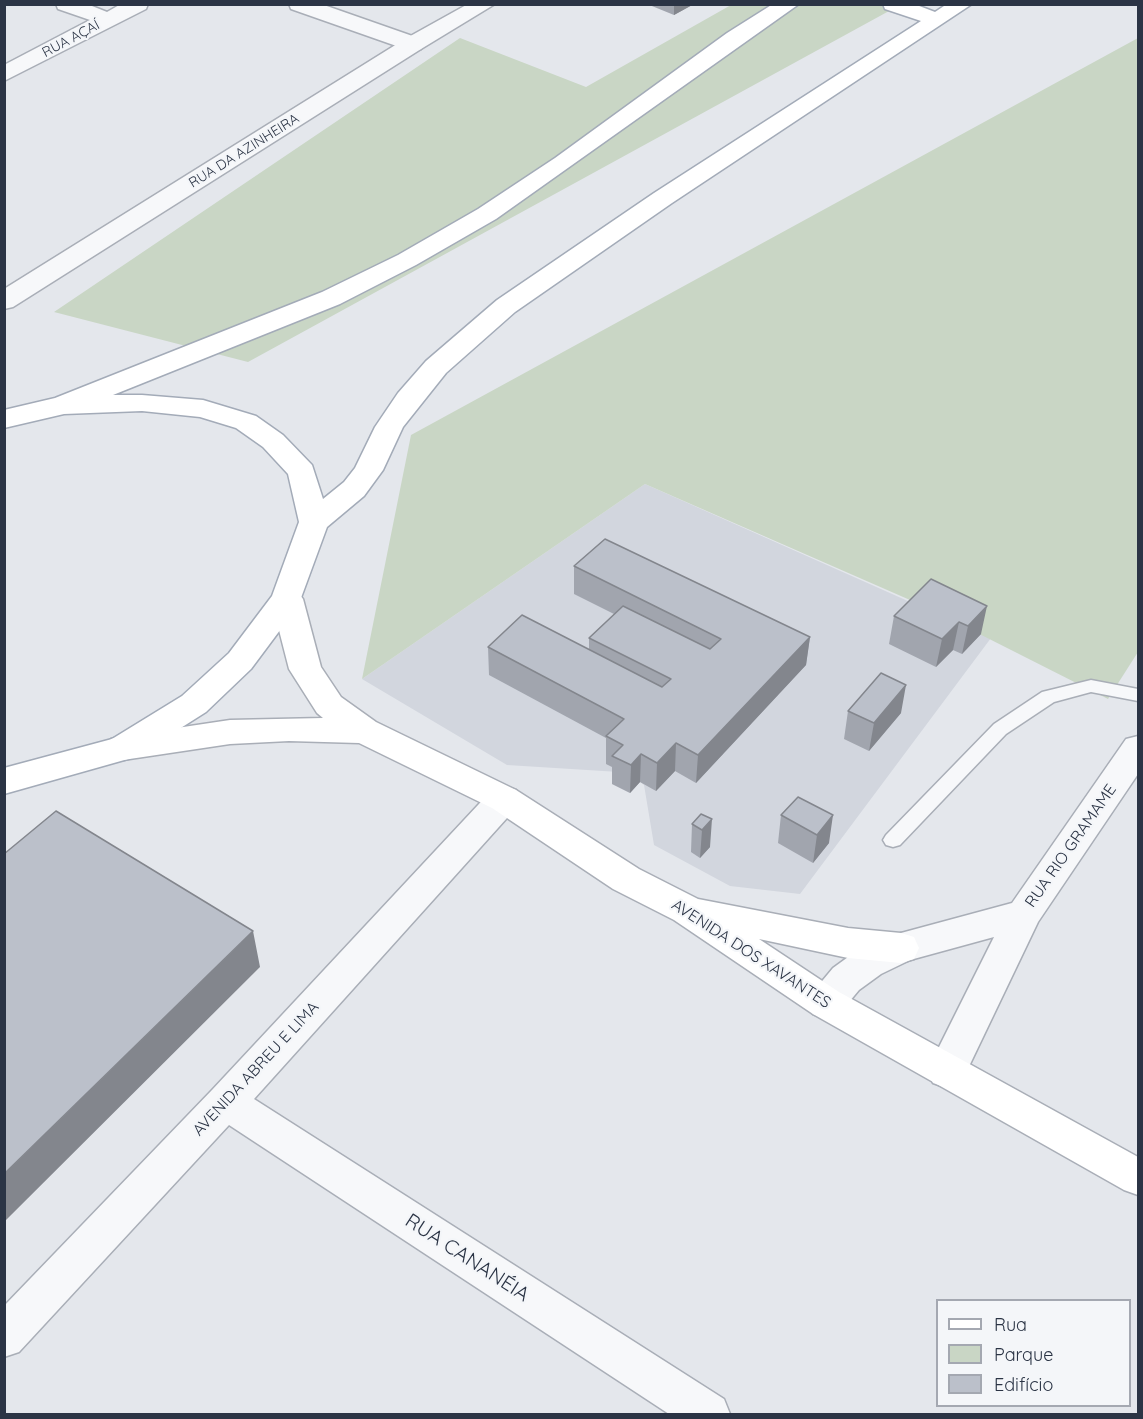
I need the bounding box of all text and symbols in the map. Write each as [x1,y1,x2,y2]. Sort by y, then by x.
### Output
street label: RUA AÇAÍ [39,17,103,61]
street label: RUA DA AZINHEIRA [186,110,302,192]
street label: RUA RIO GRAMAME [1021,781,1121,911]
street label: AVENIDA DOS XAVANTES [668,895,834,1013]
street label: AVENIDA ABREU E LIMA [189,998,323,1140]
street label: RUA CANANÉIA [400,1209,534,1307]
legend [936,1299,1131,1407]
text: Rua [994,1313,1027,1336]
text: Parque [994,1343,1053,1366]
text: Edifício [994,1373,1053,1396]

